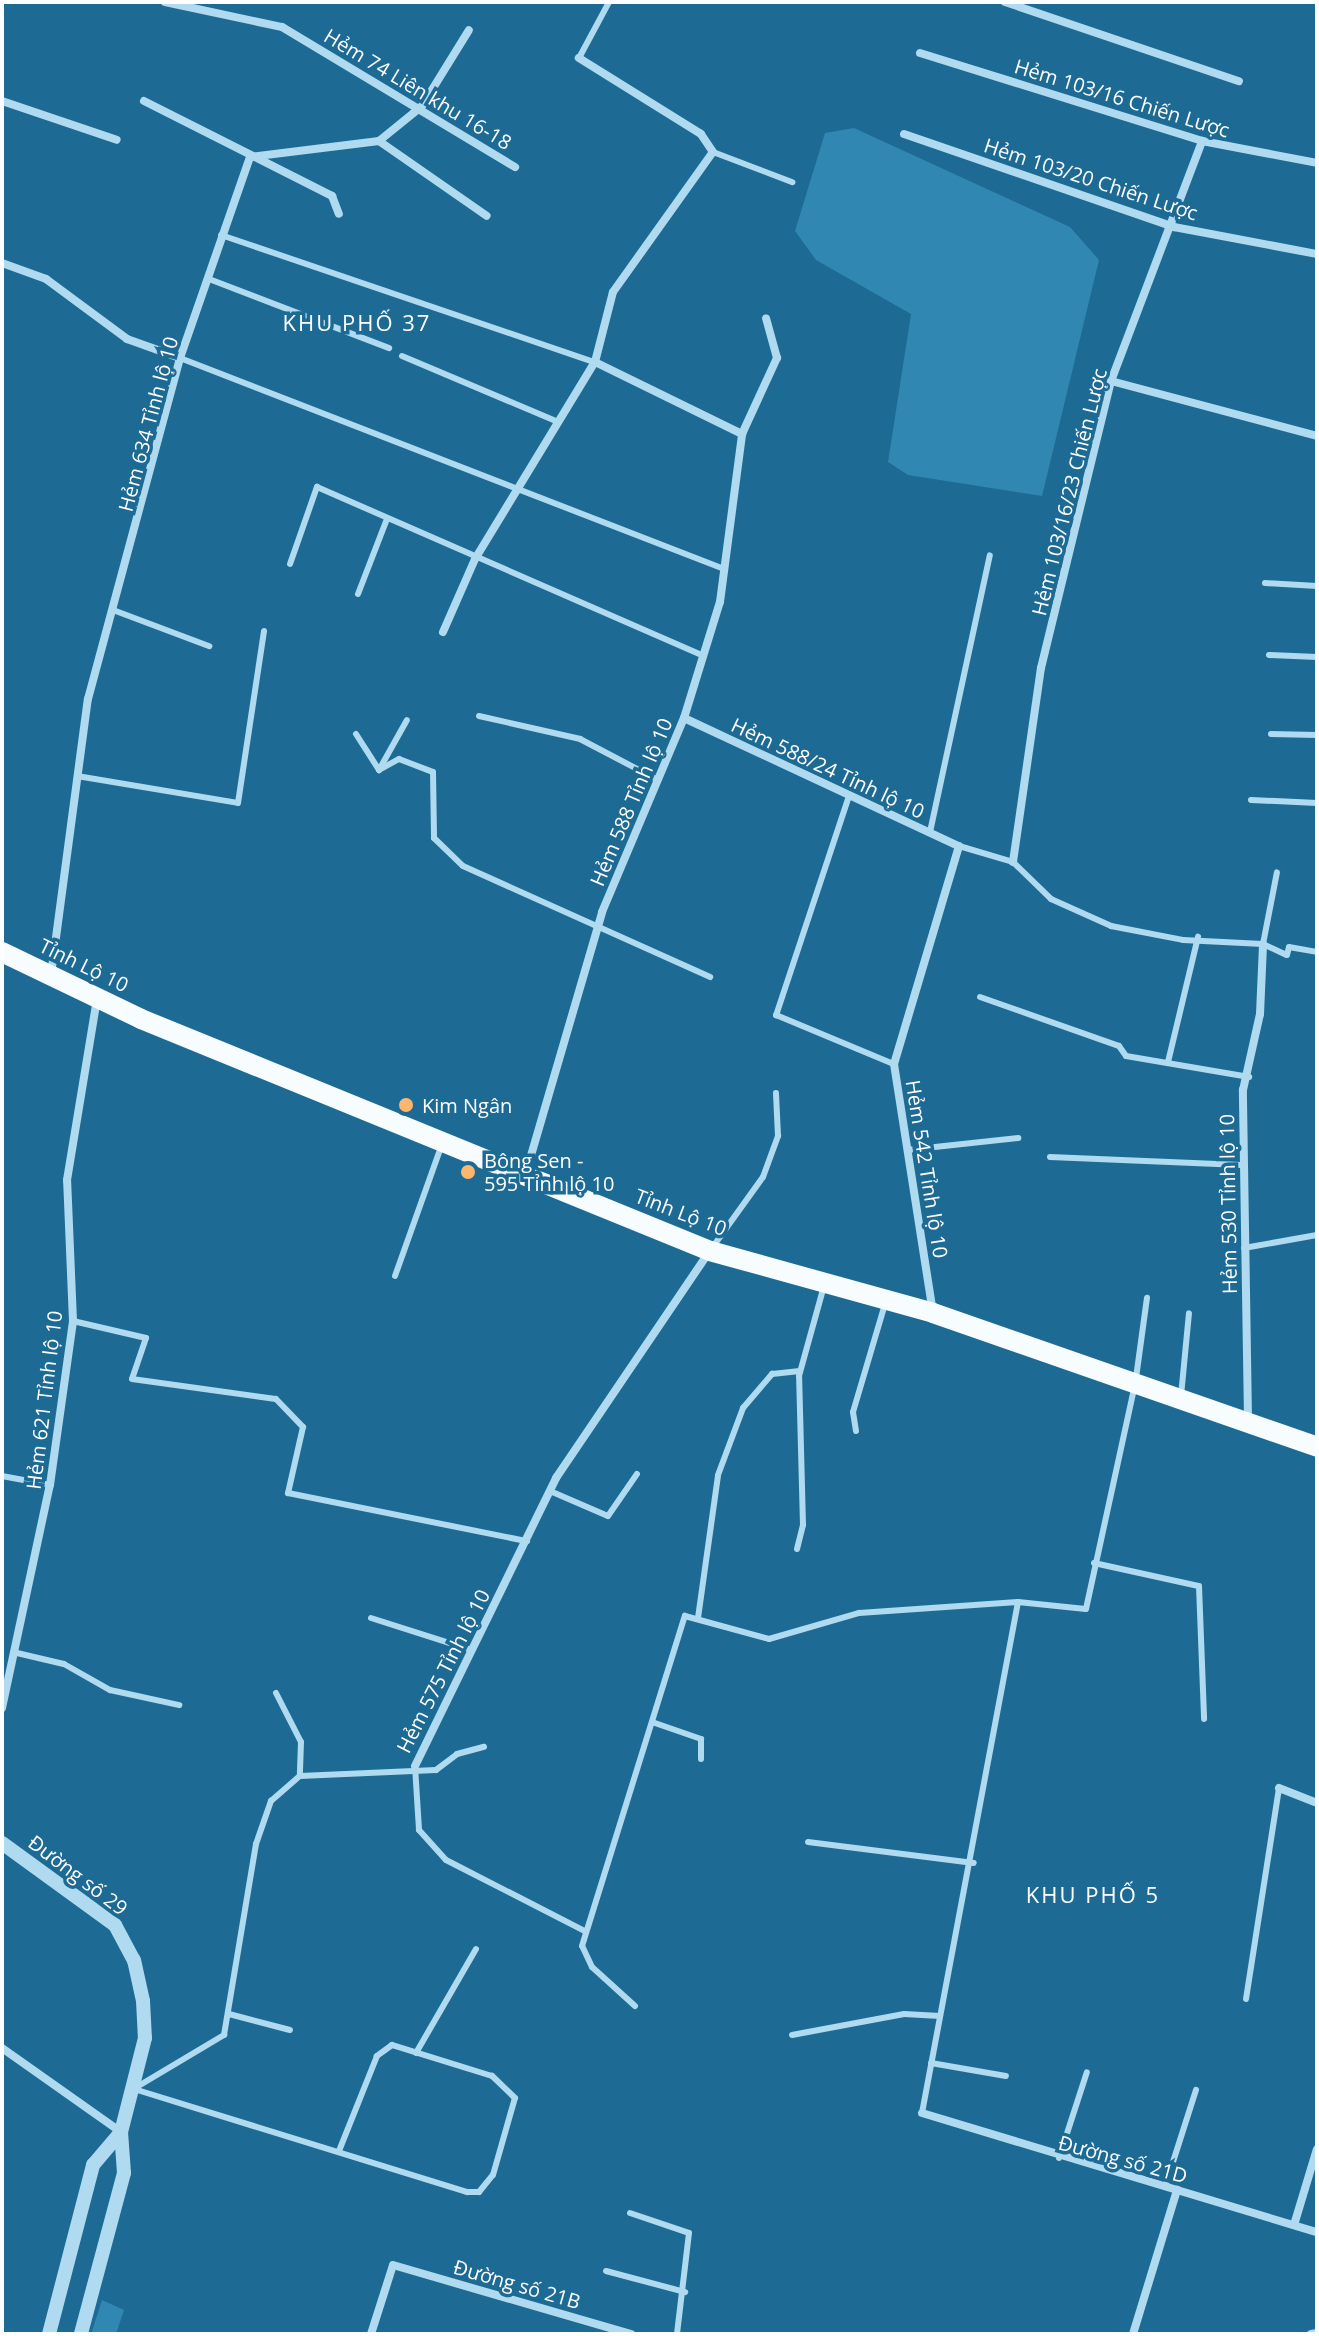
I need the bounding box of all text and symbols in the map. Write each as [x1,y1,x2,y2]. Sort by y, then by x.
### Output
street label: Hẻm 74 Liên khu 16-18 [320,24,516,154]
street label: Hẻm 103/16 Chiến Lược [1012,54,1232,142]
street label: Hẻm 103/20 Chiến Lược [981,133,1201,225]
district label: KHU PHỐ 37 [283,310,431,336]
street label: Hẻm 634 Tỉnh lộ 10 [113,334,183,514]
street label: Hẻm 103/16/23 Chiến Lược [1027,366,1111,618]
street label: Hẻm 588/24 Tỉnh lộ 10 [728,713,928,823]
street label: Hẻm 588 Tỉnh lộ 10 [585,714,677,890]
street label: Tỉnh Lộ 10 [35,933,133,997]
street label: Hẻm 542 Tỉnh lộ 10 [901,1078,953,1260]
place label: Kim Ngân [422,1093,512,1117]
marker: Kim Ngân [397,1096,415,1114]
street label: Hẻm 530 Tỉnh lộ 10 [1214,1114,1242,1294]
place label: Bông Sen - 595 Tỉnh lộ 10 [484,1148,614,1195]
marker: Bông Sen - 595 Tỉnh lộ 10 [459,1163,477,1181]
street label: Tỉnh Lộ 10 [632,1184,730,1240]
street label: Hẻm 621 Tỉnh lộ 10 [21,1309,67,1491]
street label: Hẻm 575 Tỉnh lộ 10 [391,1585,495,1757]
street label: Đường số 29 [24,1830,132,1920]
district label: KHU PHỐ 5 [1026,1882,1160,1908]
street label: Đường số 21D [1056,2130,1190,2188]
street label: Đường số 21B [451,2254,583,2314]

